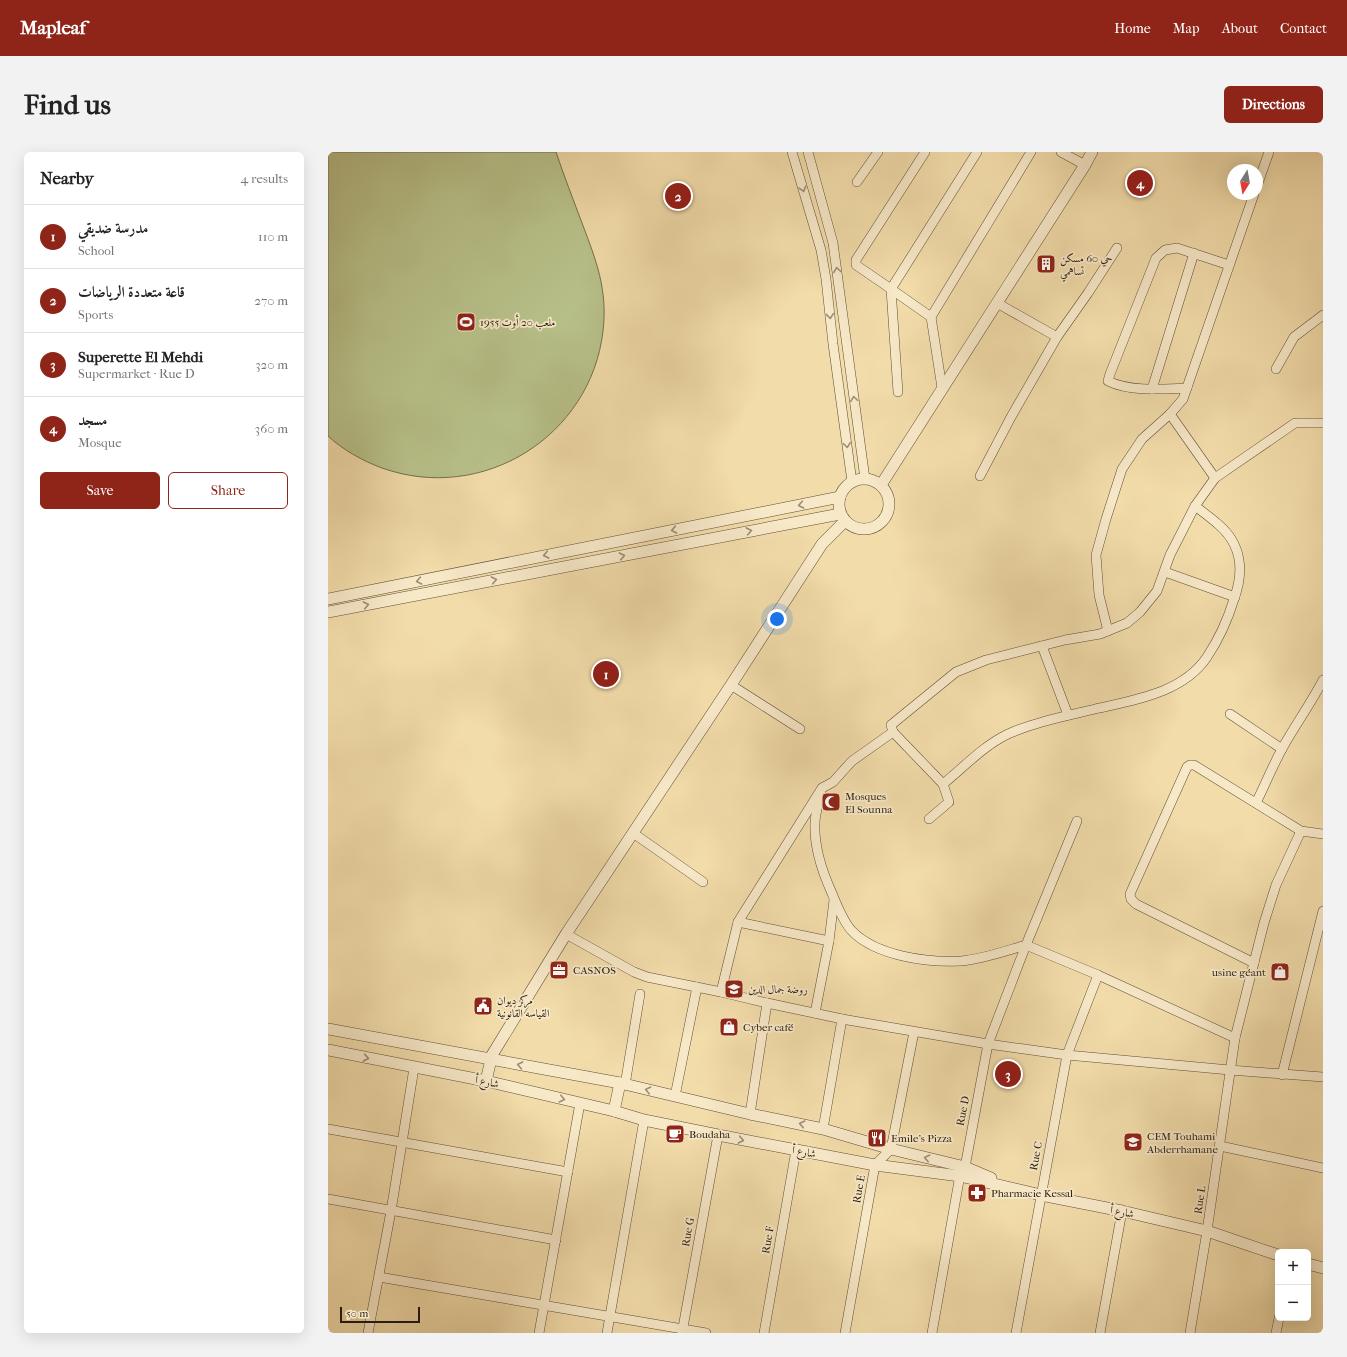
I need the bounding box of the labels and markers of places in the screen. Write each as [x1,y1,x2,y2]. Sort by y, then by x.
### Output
pin: 4 [1127,168,1153,198]
pin: 2 [665,181,691,211]
place label: حي 60 مسكن تساهمي [1060,252,1113,282]
building icon: حي 60 مسكن تساهمي [1035,253,1057,275]
sports icon: ملعب 20 أوت 1955 [455,311,477,333]
place label: ملعب 20 أوت 1955 [480,314,555,330]
pin: 1 [593,659,619,689]
place label: Mosques El Sounna [845,790,893,816]
mosque icon: Mosques El Sounna [820,791,842,813]
office icon: CASNOS [548,959,570,981]
shop icon: usine géant [1269,961,1291,983]
place label: CASNOS [573,964,616,977]
place label: usine géant [1211,966,1266,979]
school or university icon: روضة جمال الدين [723,978,745,1000]
place label: روضة جمال الدين [748,983,808,996]
place label: مركز ديوان القياسه القانونية [497,994,549,1020]
public building icon: مركز ديوان القياسه القانونية [472,995,494,1017]
shop icon: Cyber café [718,1016,740,1038]
place label: Cyber café [743,1021,794,1034]
pin: 3 [995,1059,1021,1089]
cafe icon: Boudaha [664,1123,686,1145]
restaurant icon: Emile's Pizza [866,1127,888,1149]
place label: Boudaha [689,1128,731,1141]
place label: CEM Touhami Abderrhamane [1146,1130,1218,1156]
school or university icon: CEM Touhami Abderrhamane [1122,1131,1144,1153]
place label: Emile's Pizza [891,1132,953,1145]
pharmacy icon: Pharmacie Kessal [966,1182,988,1204]
place label: Pharmacie Kessal [991,1187,1073,1200]

